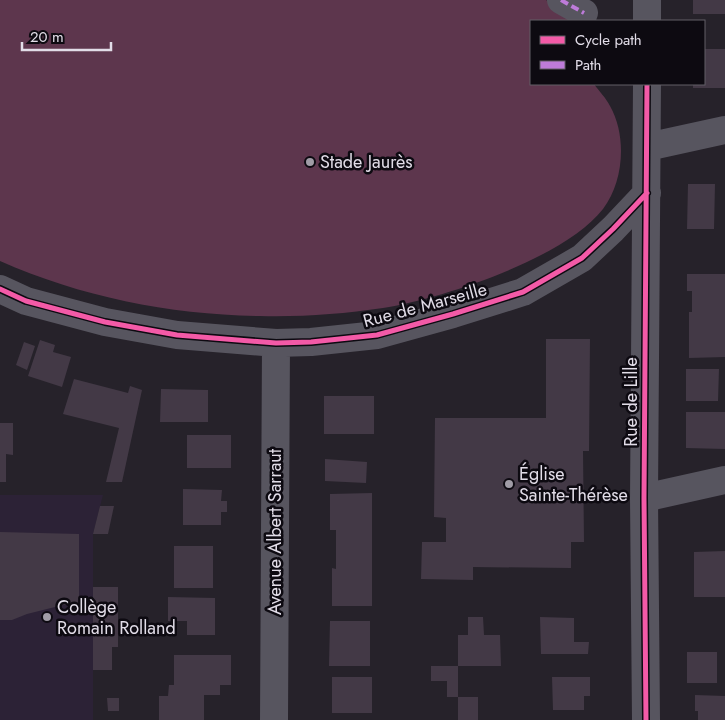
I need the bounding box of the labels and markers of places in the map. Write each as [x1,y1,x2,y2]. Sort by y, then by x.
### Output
place label: Stade Jaurès [320,149,413,175]
marker: Stade Jaurès [304,156,316,168]
place label: Église Sainte-Thérèse [519,461,628,508]
marker: Église Sainte-Thérèse [503,478,515,490]
place label: Collège Romain Rolland [57,594,176,641]
marker: Collège Romain Rolland [41,611,53,623]

